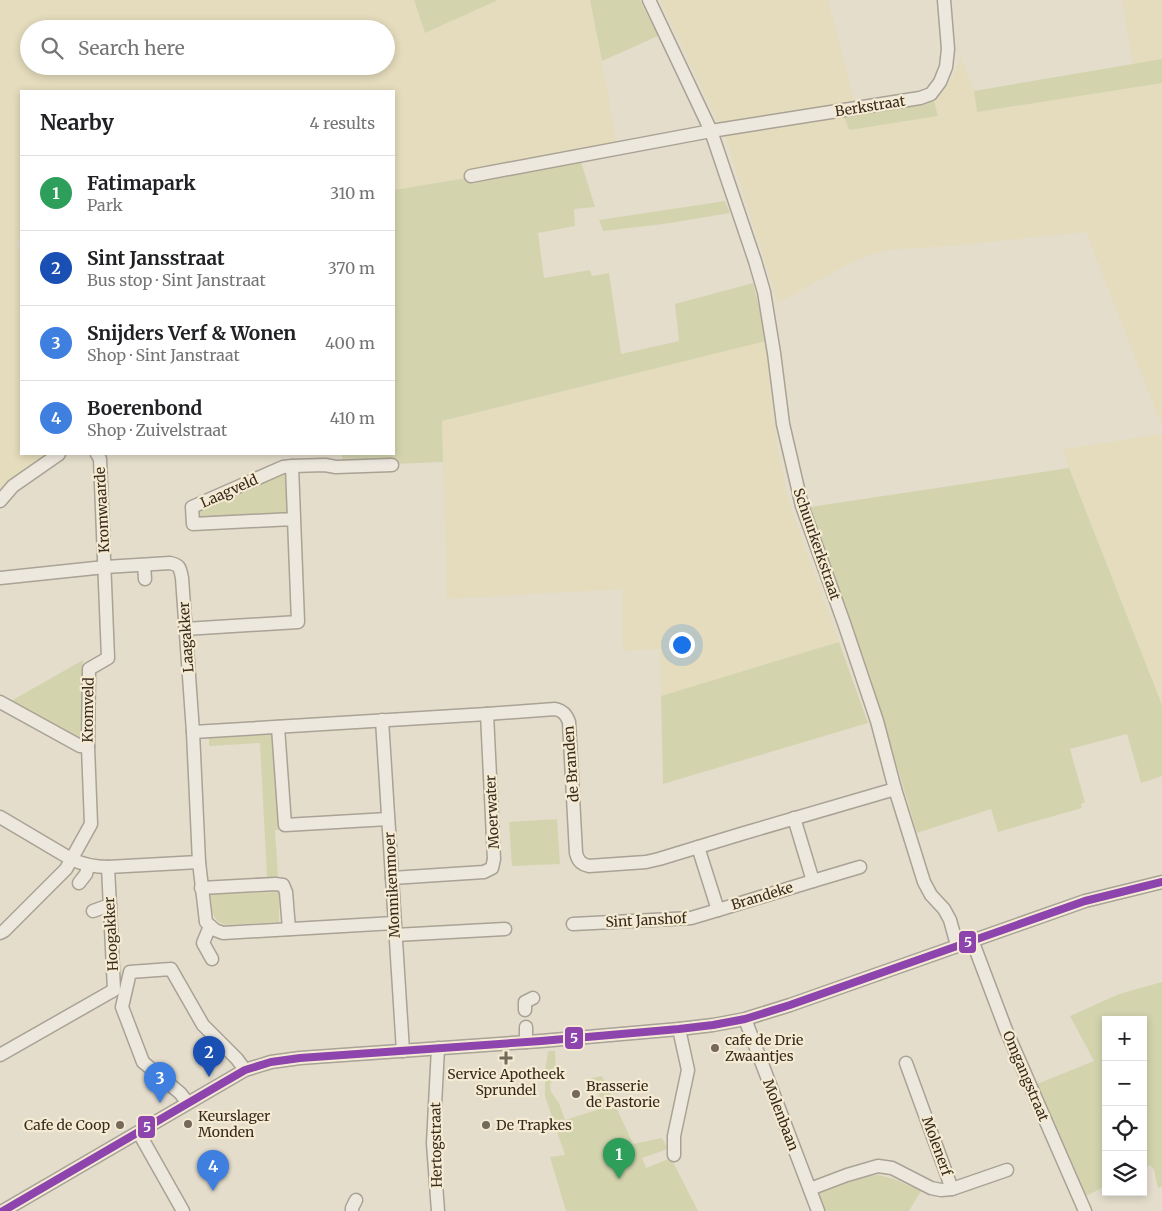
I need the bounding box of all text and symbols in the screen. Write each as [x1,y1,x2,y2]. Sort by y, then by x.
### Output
search box [20,20,395,75]
icon: search [38,34,66,62]
text: Search here [78,36,185,60]
street label: Berkstraat [834,91,907,120]
text: Nearby [40,109,114,136]
text: 4 results [309,113,375,133]
text: Fatimapark [87,171,196,195]
text: 1 [52,183,60,203]
text: 310 m [330,183,375,203]
text: Park [87,195,123,215]
text: Sint Jansstraat [87,246,225,270]
text: 2 [51,258,61,278]
text: 370 m [328,258,375,278]
text: Bus stop · Sint Janstraat [87,270,266,290]
text: Snijders Verf & Wonen [87,321,296,345]
text: 3 [51,333,61,353]
text: 400 m [325,333,375,353]
text: Shop · Sint Janstraat [87,345,240,365]
text: Boerenbond [87,396,202,420]
text: 4 [51,408,61,428]
text: 410 m [330,408,375,428]
text: Shop · Zuivelstraat [87,420,227,440]
street label: Kromwaarde [91,466,113,554]
street label: Laagveld [198,470,261,512]
street label: Schuurkerkstraat [789,486,845,603]
street label: Laagakker [175,601,197,673]
your location [669,632,695,658]
street label: Kromveld [78,677,98,743]
street label: de Branden [559,725,583,803]
street label: Moerwater [481,774,503,850]
street label: Monnikenmoer [380,832,404,938]
street label: Brandeke [729,878,795,914]
street label: Hoogakker [100,896,122,972]
street label: Sint Janshof [605,909,688,931]
line badge: 5 [958,930,977,954]
text: 5 [964,933,972,951]
map controls [1102,1016,1147,1196]
button: + [1102,1016,1147,1061]
line badge: 5 [564,1026,584,1050]
street label: Omgangstraat [999,1028,1053,1124]
text: 5 [570,1029,578,1047]
place label: cafe de Drie Zwaantjes [725,1031,803,1065]
pin: 2 [193,1036,225,1077]
marker: cafe de Drie Zwaantjes [709,1042,721,1054]
marker: Service Apotheek Sprundel [500,1052,512,1064]
button: − [1102,1061,1147,1106]
pin: 3 [144,1062,176,1103]
place label: Service Apotheek Sprundel [447,1065,565,1099]
place label: Brasserie de Pastorie [586,1077,660,1111]
street label: Molenbaan [759,1077,803,1153]
marker: Brasserie de Pastorie [570,1088,582,1100]
street label: Hertogstraat [426,1102,446,1188]
button: locate [1102,1106,1147,1151]
place label: Keurslager Monden [198,1107,270,1141]
street label: Molenerf [918,1114,956,1179]
line badge: 5 [137,1115,156,1139]
place label: Cafe de Coop [24,1116,110,1134]
place label: De Trapkes [496,1116,572,1134]
text: 5 [143,1118,151,1136]
marker: Keurslager Monden [182,1118,194,1130]
marker: Cafe de Coop [114,1119,126,1131]
marker: De Trapkes [480,1119,492,1131]
pin: 1 [603,1138,635,1179]
pin: 4 [197,1150,229,1191]
button: layers [1102,1151,1147,1196]

